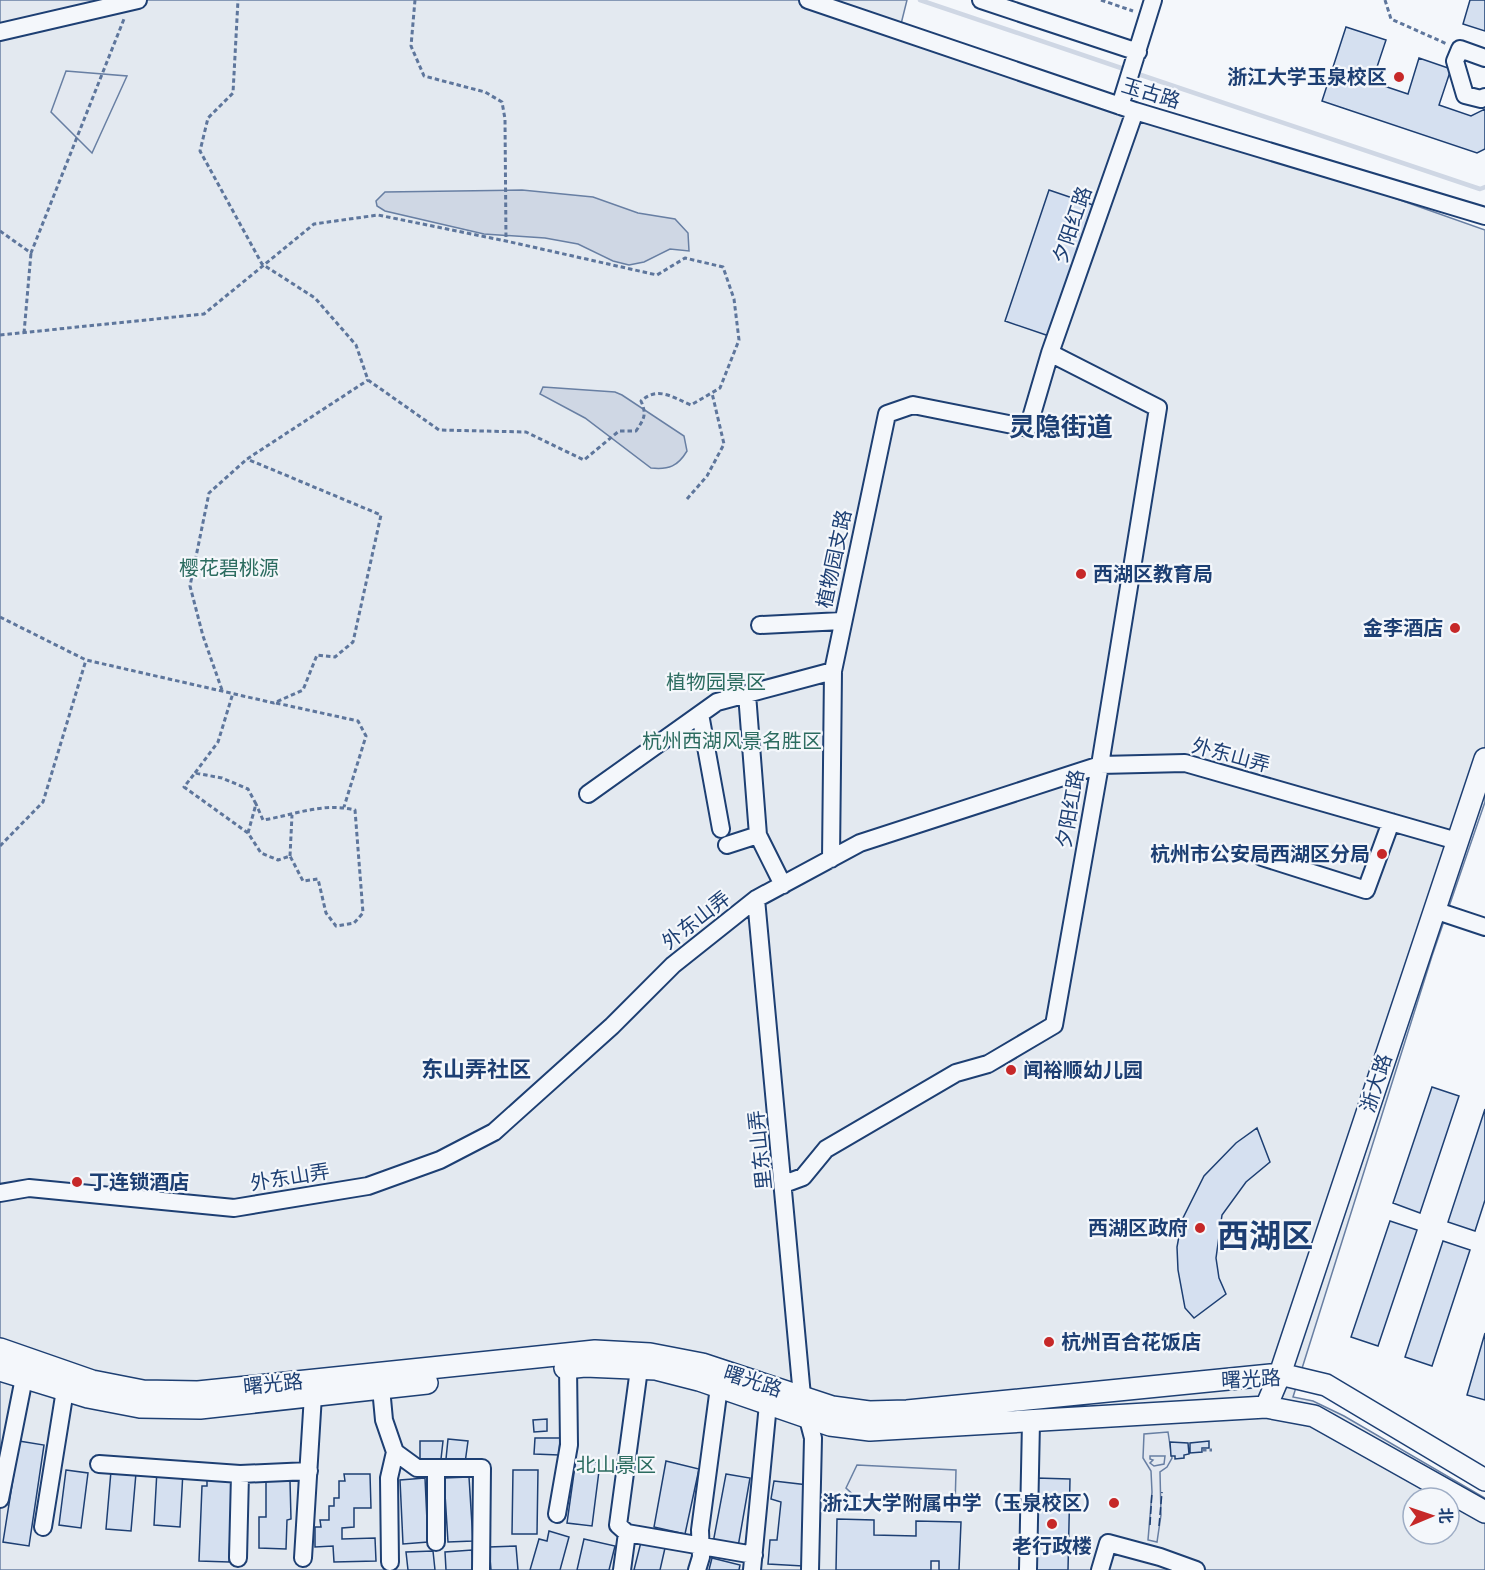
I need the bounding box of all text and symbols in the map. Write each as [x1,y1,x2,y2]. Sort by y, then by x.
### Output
place label: 浙江大学玉泉校区 [1227,65,1387,88]
marker: 浙江大学玉泉校区 [1392,70,1406,84]
street label: 玉古路 [1119,73,1183,112]
street label: 夕阳红路 [1048,183,1095,266]
district label: 灵隐街道 [1009,412,1113,441]
street label: 植物园支路 [812,508,855,610]
park label: 樱花碧桃源 [179,556,279,579]
place label: 西湖区教育局 [1093,562,1213,585]
marker: 西湖区教育局 [1074,567,1088,581]
place label: 金李酒店 [1363,616,1443,639]
marker: 金李酒店 [1448,621,1462,635]
park label: 植物园景区 [666,670,766,693]
park label: 杭州西湖风景名胜区 [642,729,822,752]
street label: 外东山弄 [1190,733,1273,776]
street label: 夕阳红路 [1051,768,1088,850]
place label: 杭州市公安局西湖区分局 [1150,842,1370,865]
marker: 杭州市公安局西湖区分局 [1375,847,1389,861]
street label: 外东山弄 [657,886,734,953]
street label: 浙大路 [1355,1051,1396,1115]
district label: 东山弄社区 [421,1056,531,1081]
place label: 闻裕顺幼儿园 [1023,1058,1143,1081]
marker: 闻裕顺幼儿园 [1004,1063,1018,1077]
street label: 里东山弄 [744,1109,775,1191]
street label: 外东山弄 [249,1159,331,1194]
place label: 丁连锁酒店 [89,1170,189,1193]
marker: 丁连锁酒店 [70,1175,84,1189]
place label: 西湖区政府 [1088,1216,1188,1239]
district label: 西湖区 [1217,1217,1313,1253]
marker: 西湖区政府 [1193,1221,1207,1235]
place label: 杭州百合花饭店 [1061,1330,1201,1353]
marker: 杭州百合花饭店 [1042,1335,1056,1349]
street label: 曙光路 [721,1360,785,1401]
street label: 曙光路 [1220,1365,1282,1392]
street label: 曙光路 [242,1369,304,1398]
park label: 北山景区 [576,1453,656,1476]
north arrow [1401,1486,1461,1546]
place label: 浙江大学附属中学（玉泉校区） [822,1491,1102,1514]
marker: 浙江大学附属中学（玉泉校区） [1107,1496,1121,1510]
text: 北 [1437,1507,1455,1524]
marker: 老行政楼 [1045,1517,1059,1531]
place label: 老行政楼 [1012,1534,1092,1557]

